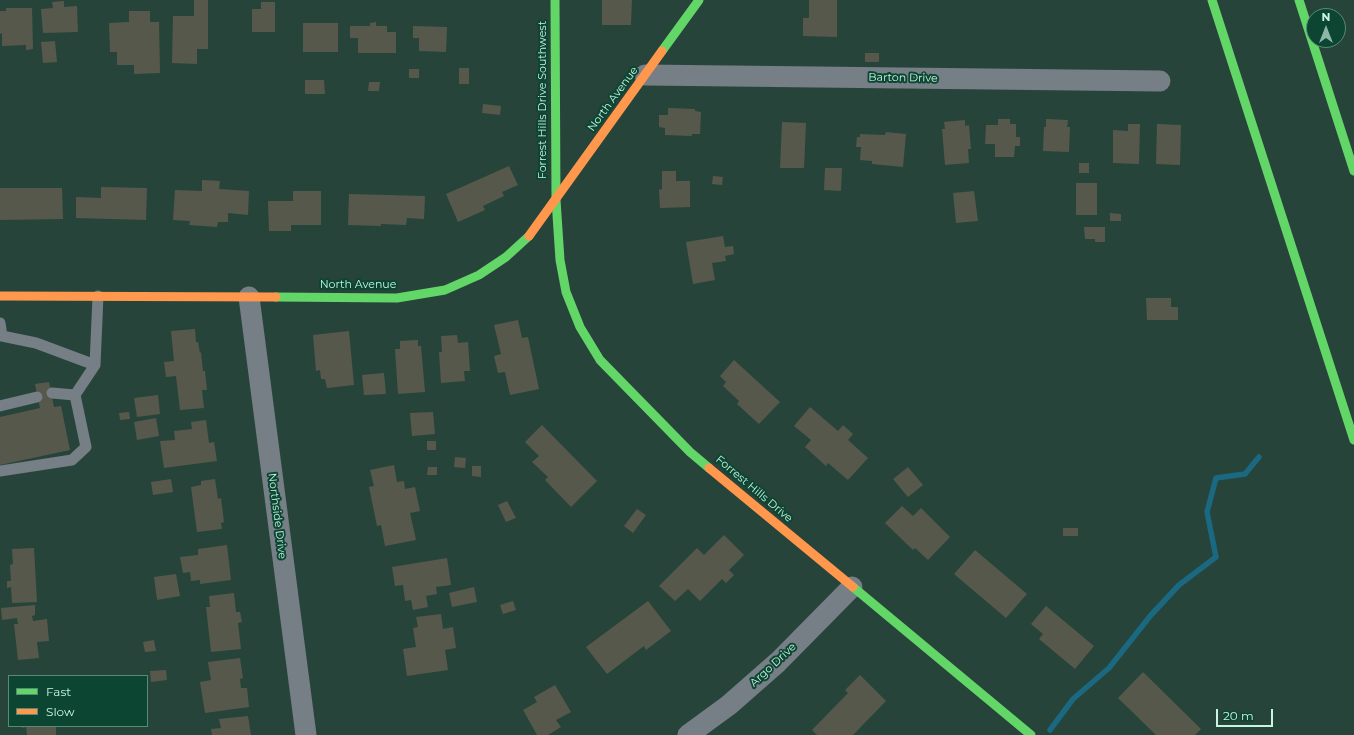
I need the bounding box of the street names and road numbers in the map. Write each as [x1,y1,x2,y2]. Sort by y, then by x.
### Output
street label: Forrest Hills Drive Southwest [536,21,550,179]
street label: North Avenue [585,64,641,134]
street label: Barton Drive [868,71,938,85]
street label: North Avenue [320,278,396,292]
street label: Forrest Hills Drive [713,453,795,525]
street label: Northside Drive [265,472,289,560]
street label: Argo Drive [747,640,799,690]

